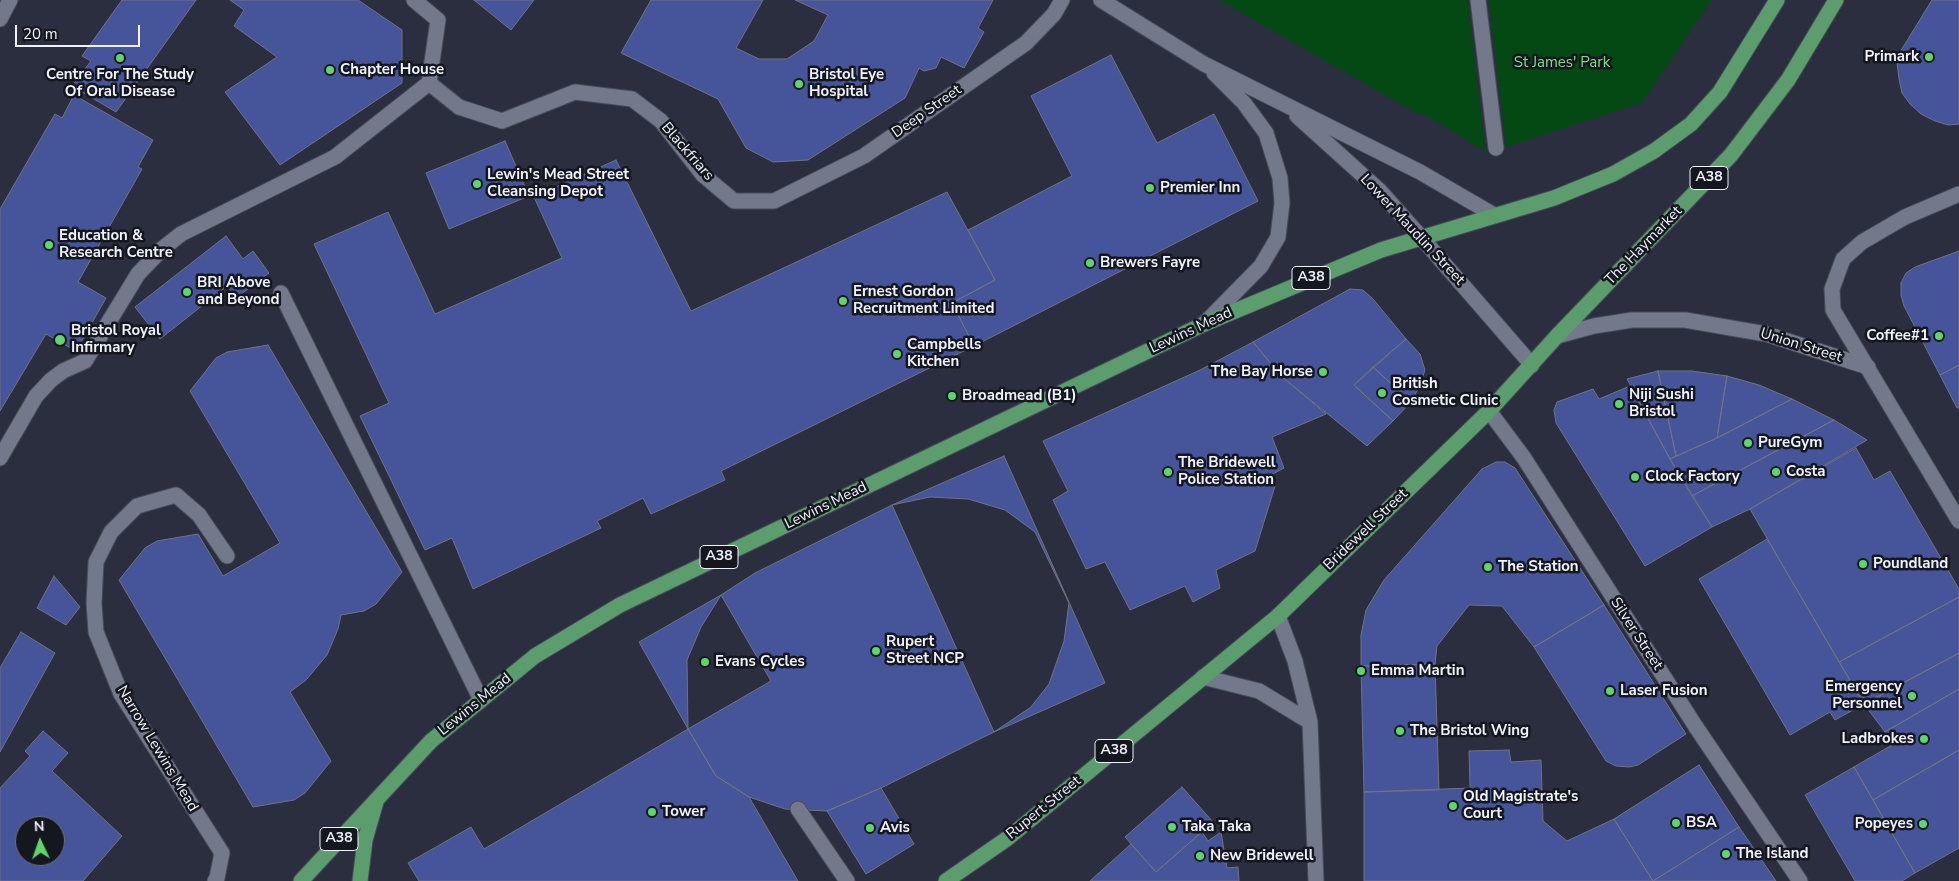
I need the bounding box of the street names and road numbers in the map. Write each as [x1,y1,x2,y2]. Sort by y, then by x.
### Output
street label: Deep Street [889,82,965,142]
street label: Blackfriars [657,119,717,185]
road number: A38 [1690,167,1728,190]
street label: Lower Maudlin Street [1356,171,1468,289]
street label: The Haymarket [1602,203,1686,289]
road number: A38 [1292,266,1330,290]
street label: Lewins Mead [1147,304,1235,358]
street label: Union Street [1758,325,1844,367]
street label: Lewins Mead [782,478,870,534]
street label: Bridewell Street [1320,485,1412,575]
road number: A38 [700,546,738,568]
street label: Silver Street [1606,594,1666,674]
street label: Lewins Mead [435,670,515,740]
street label: Narrow Lewins Mead [112,683,202,815]
road number: A38 [1095,739,1133,762]
street label: Rupert Street [1003,772,1085,844]
road number: A38 [320,828,358,851]

